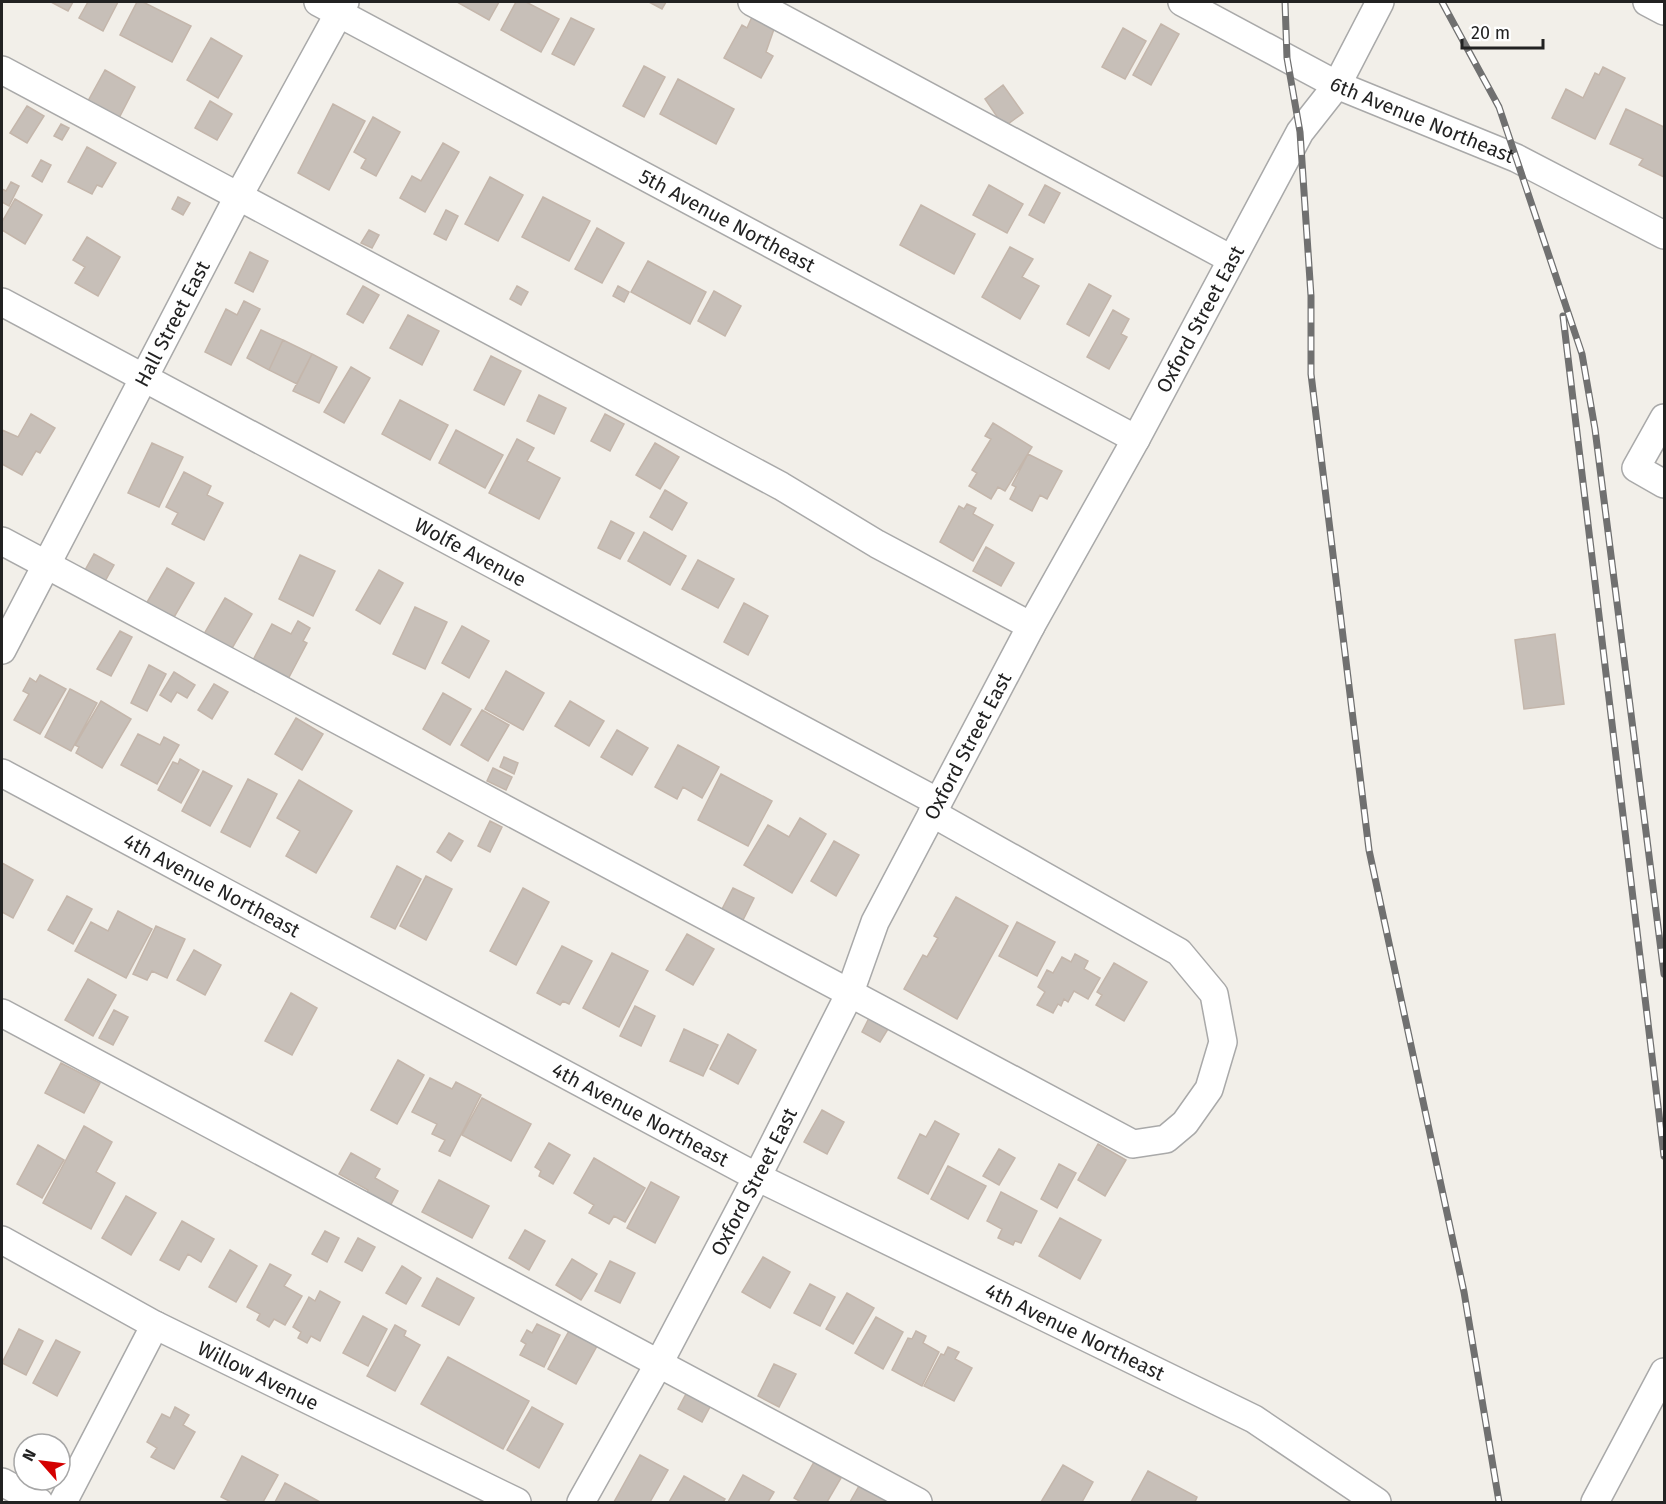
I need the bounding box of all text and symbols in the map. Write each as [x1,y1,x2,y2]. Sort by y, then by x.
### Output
scale bar [1462,12,1543,50]
text: 20 m [1471,22,1510,44]
street label: 6th Avenue Northeast [1326,72,1519,168]
street label: 5th Avenue Northeast [635,164,820,278]
street label: Oxford Street East [1151,241,1249,397]
street label: Hall Street East [129,256,215,391]
street label: Wolfe Avenue [410,513,530,592]
street label: Oxford Street East [919,667,1017,824]
street label: 4th Avenue Northeast [119,828,305,943]
street label: 4th Avenue Northeast [548,1058,733,1172]
street label: Oxford Street East [706,1103,802,1260]
street label: 4th Avenue Northeast [981,1278,1169,1386]
street label: Willow Avenue [194,1336,323,1415]
north arrow [12,1432,72,1492]
text: N [18,1446,40,1464]

